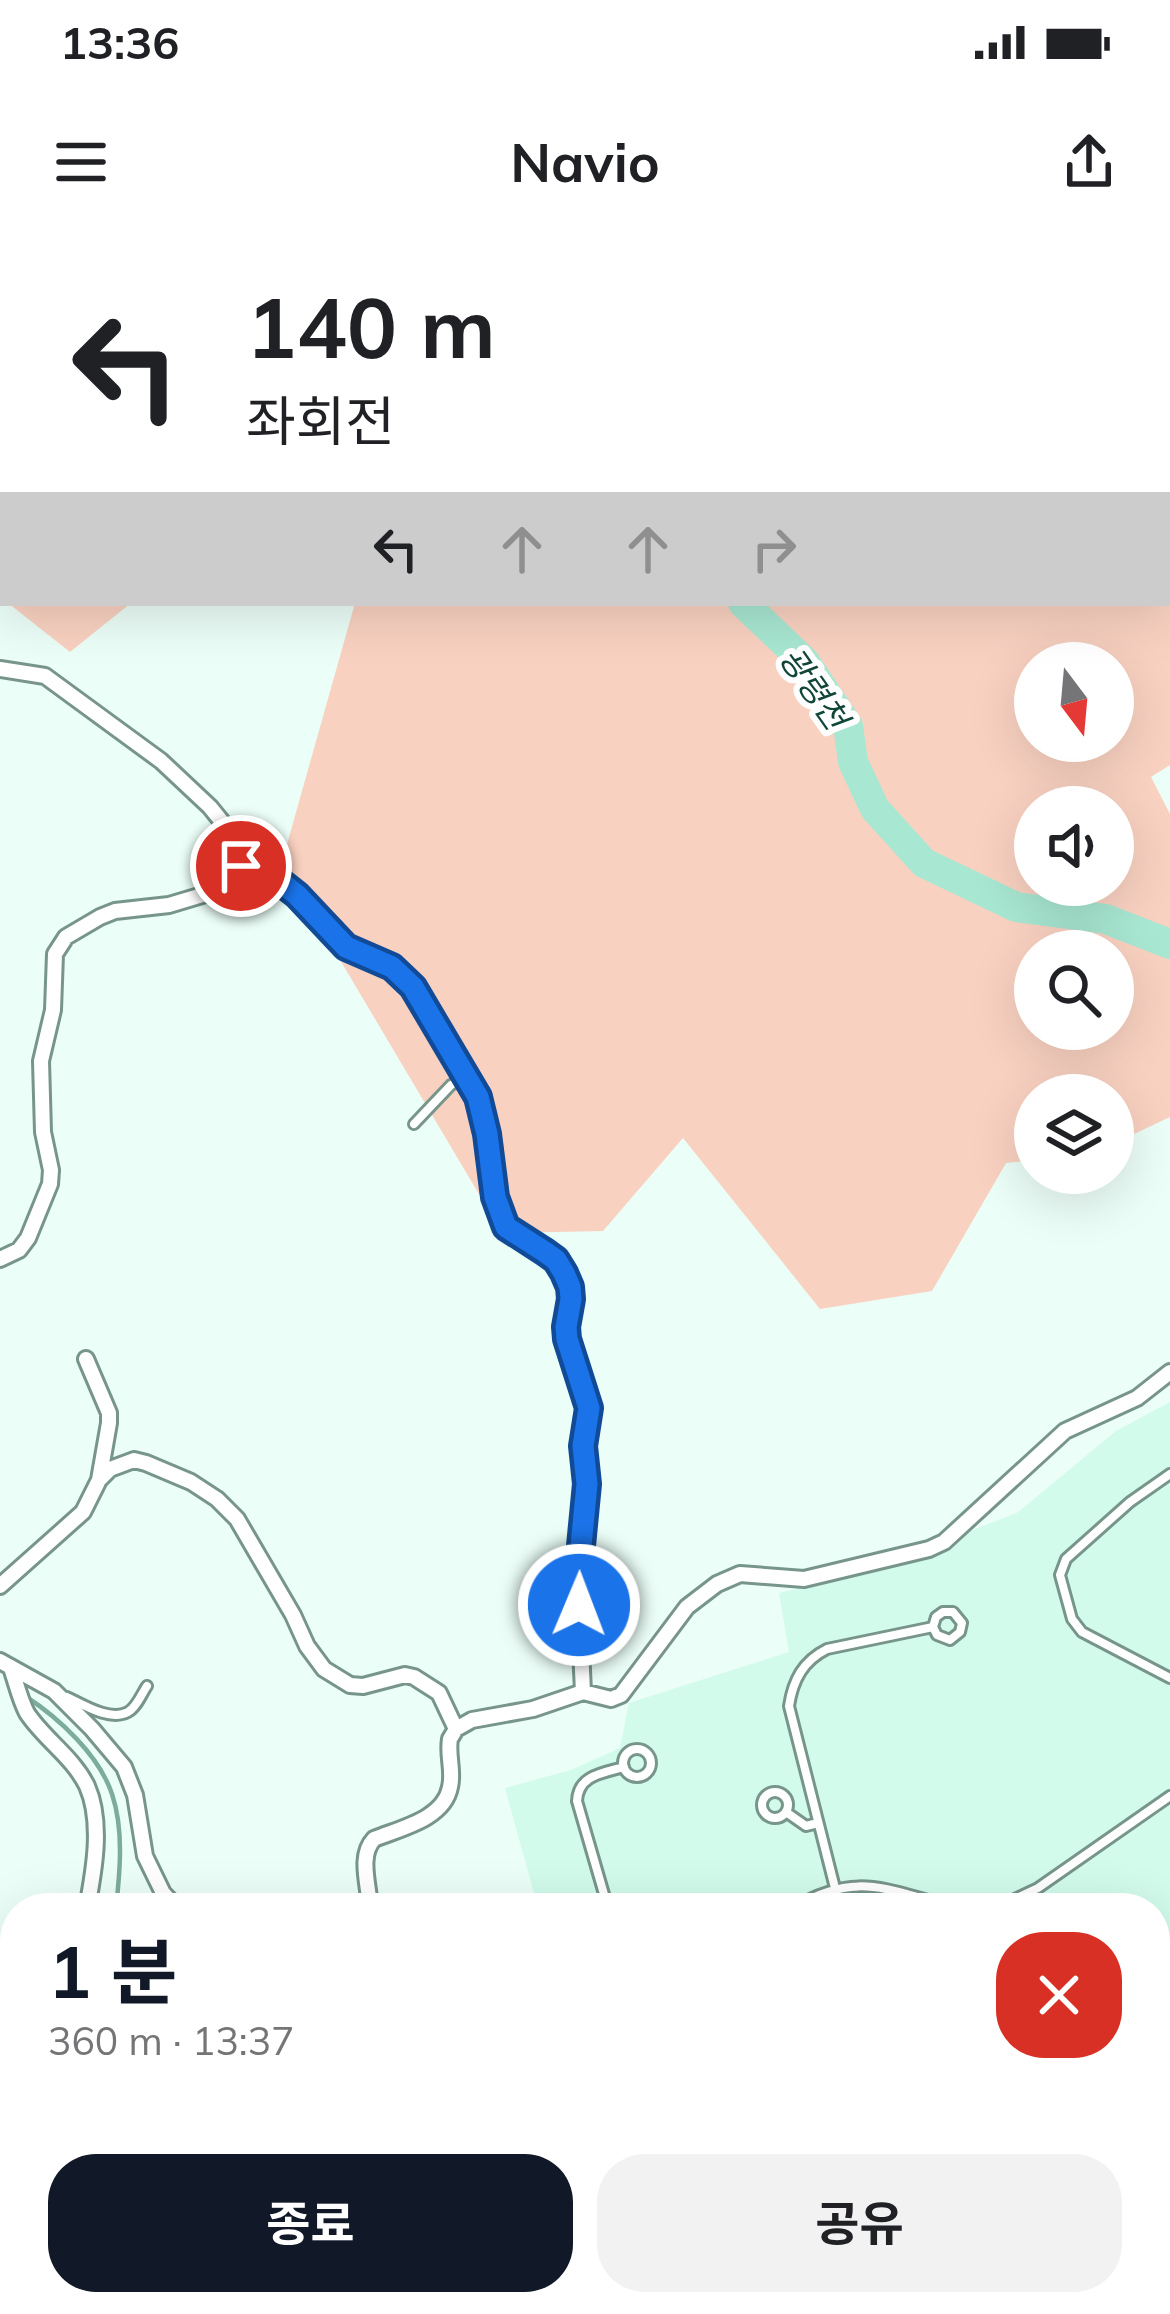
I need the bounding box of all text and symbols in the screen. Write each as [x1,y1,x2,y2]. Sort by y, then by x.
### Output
text: 13:36 [60,14,179,70]
text: Navio [510,128,660,196]
icon: menu [48,129,114,195]
icon: share [1056,129,1122,195]
text: 140 m [246,274,496,379]
icon: left [48,288,204,444]
text: 좌회전 [246,387,395,455]
icon: left [363,516,429,582]
icon: ahead [489,516,555,582]
icon: ahead [615,516,681,582]
icon: right [741,516,807,582]
water label: 광령천 [771,639,859,740]
north arrow [1014,642,1134,762]
map controls [1014,642,1134,1194]
button: sound [1014,786,1134,906]
pin [190,815,292,917]
icon: arrive [208,833,274,899]
button: search [1014,930,1134,1050]
button: layers [1014,1074,1134,1194]
position arrow [516,1542,642,1668]
text: 1 분 [48,1926,177,2016]
button: close [996,1932,1122,2058]
text: 360 m · 13:37 [48,2016,294,2065]
button: 종료 [48,2154,573,2292]
button: 공유 [597,2154,1122,2292]

